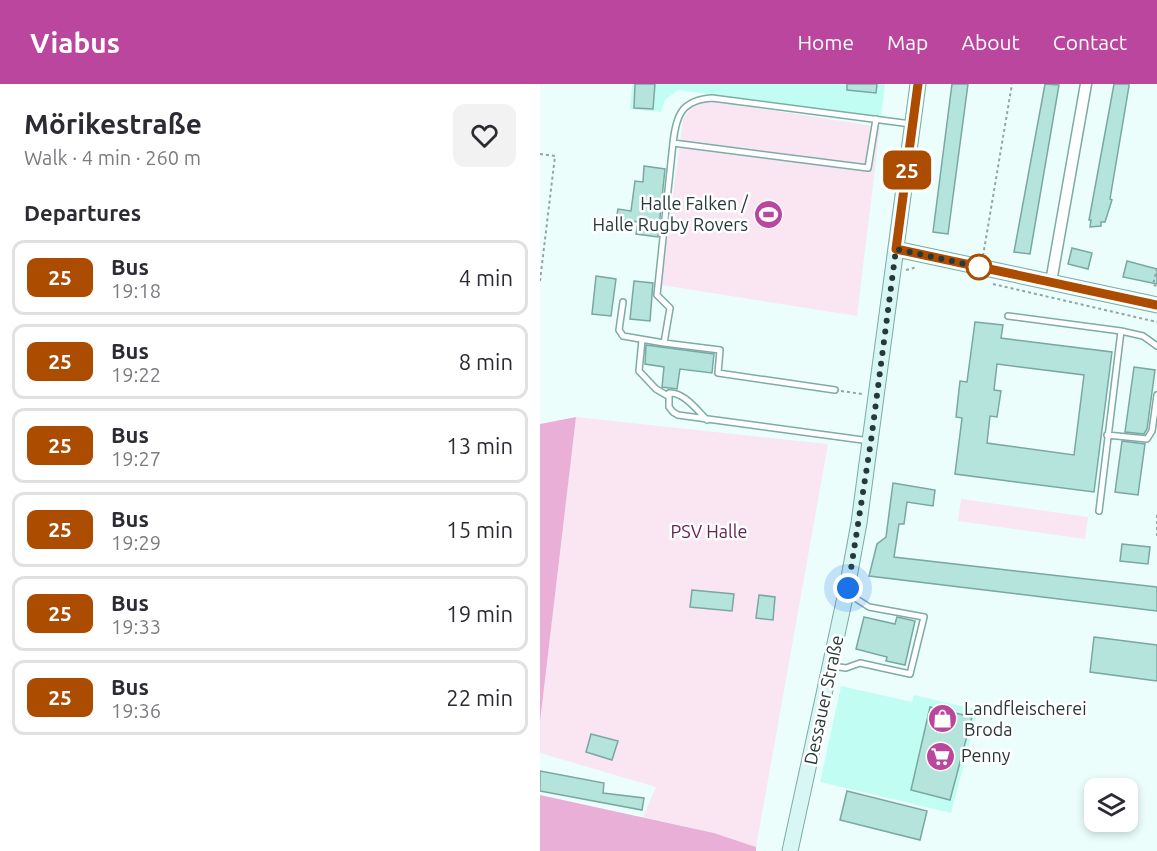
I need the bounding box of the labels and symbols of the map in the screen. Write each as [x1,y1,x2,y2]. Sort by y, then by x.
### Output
line badge: 25 [880,150,934,190]
place label: Halle Falken / Halle Rugby Rovers [593,193,749,234]
sports icon: Halle Falken / Halle Rugby Rovers [753,198,785,230]
unlabelled marker [966,254,992,280]
park label: PSV Halle [671,521,747,541]
your location [833,573,863,603]
street label: Dessauer Straße [800,633,847,766]
place label: Landfleischerei Broda [964,698,1087,739]
shop icon: Landfleischerei Broda [927,703,959,735]
supermarket icon: Penny [924,740,956,772]
place label: Penny [961,745,1011,765]

